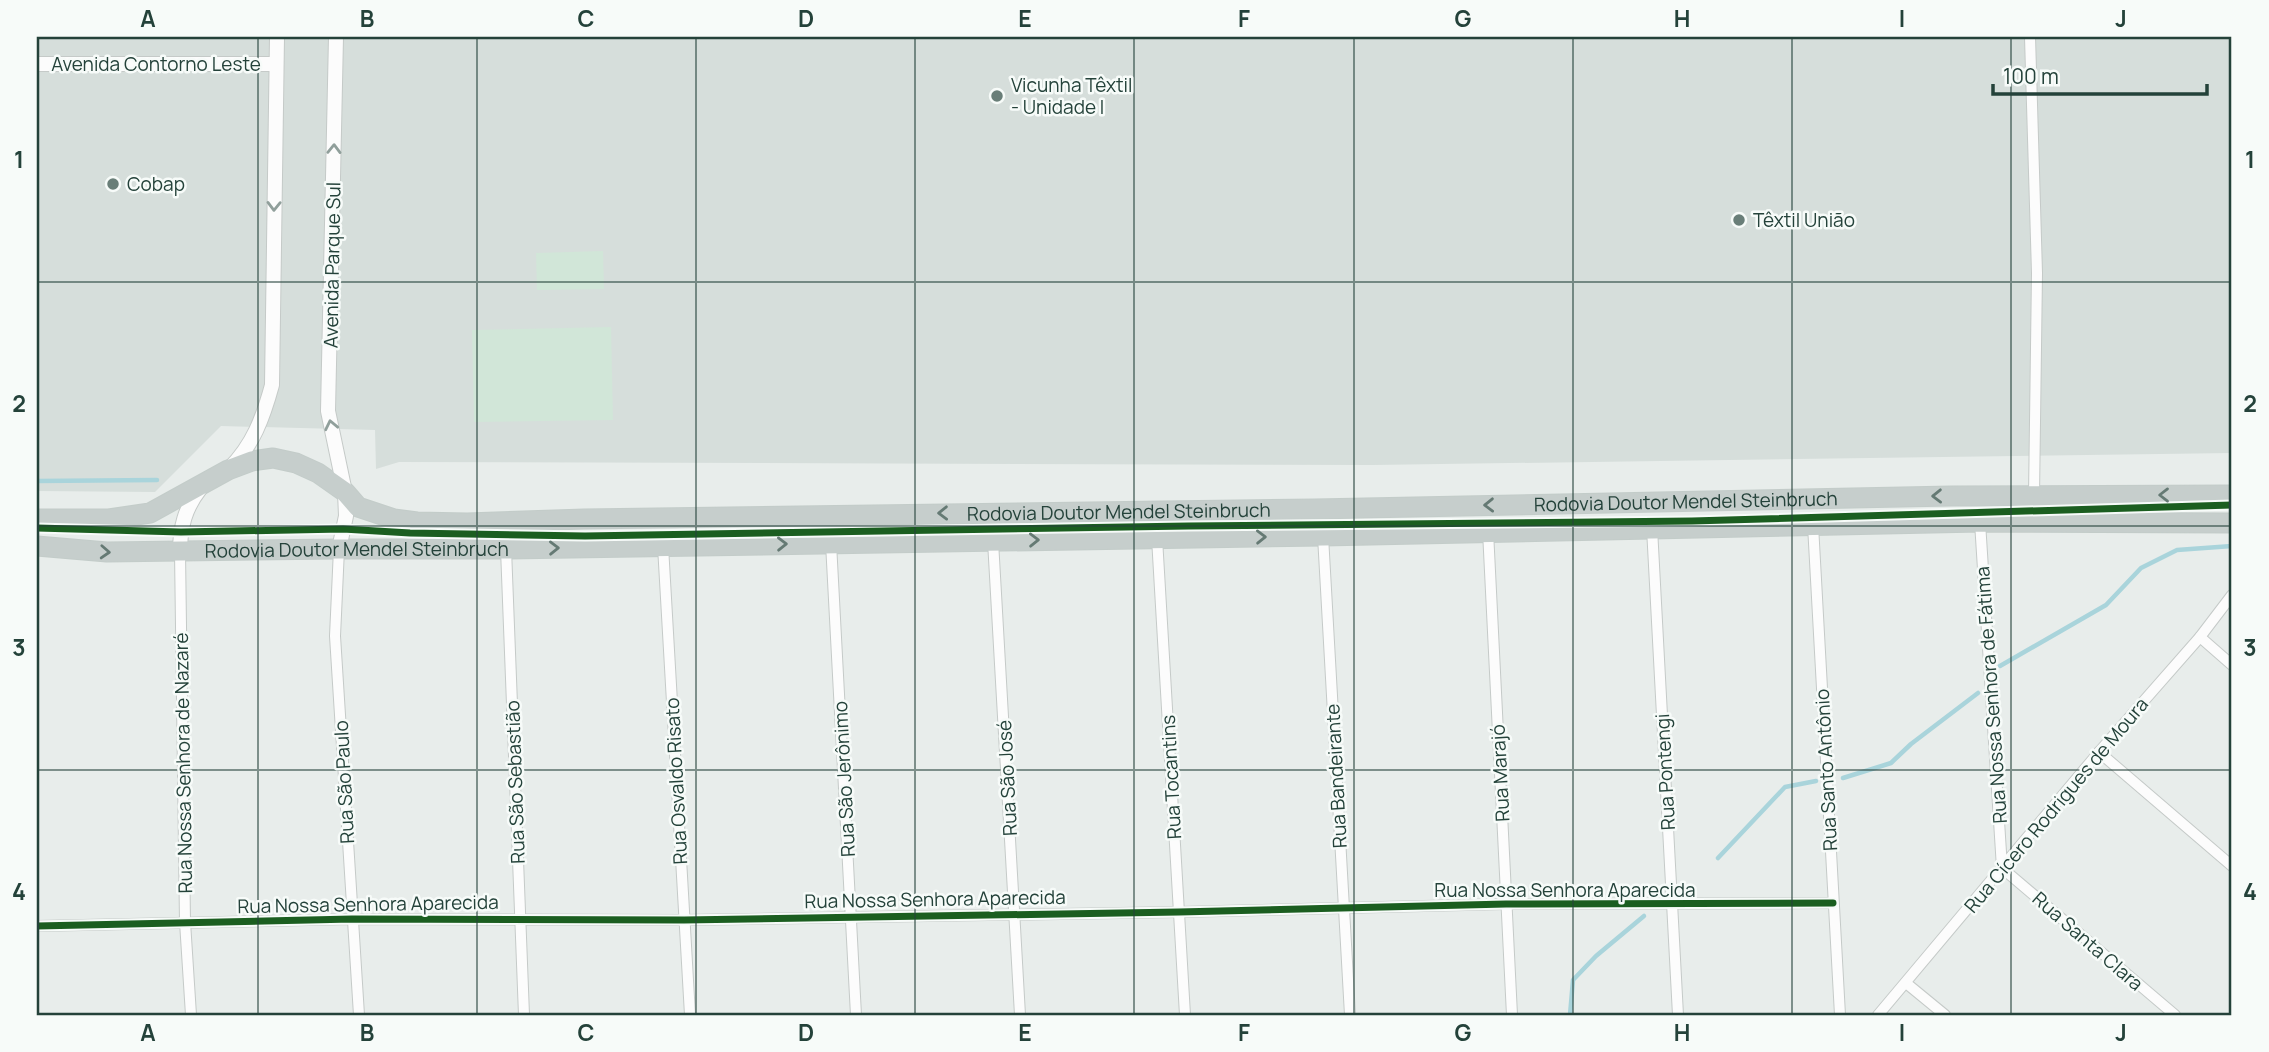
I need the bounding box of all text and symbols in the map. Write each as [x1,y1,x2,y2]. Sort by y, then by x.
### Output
text: A [140,2,156,34]
text: B [360,2,374,34]
text: C [578,2,595,34]
text: D [798,2,814,34]
text: E [1018,2,1032,34]
text: F [1238,2,1250,34]
text: G [1455,2,1472,34]
text: H [1674,2,1690,34]
text: I [1899,2,1905,34]
text: J [2115,2,2127,34]
street label: Avenida Contorno Leste [51,51,261,77]
scale bar [1993,52,2206,96]
text: 100 m [2003,62,2059,90]
place label: Vicunha Têxtil - Unidade I [1011,72,1132,120]
marker: Vicunha Têxtil - Unidade I [989,88,1005,104]
text: 1 [14,143,24,175]
one-way arrow [327,143,342,154]
text: 1 [2245,143,2255,175]
place label: Cobap [127,171,185,197]
marker: Cobap [105,176,121,192]
street label: Avenida Parque Sul [318,182,346,348]
one-way arrow [266,201,282,211]
place label: Têxtil União [1753,207,1855,233]
marker: Têxtil União [1731,212,1747,228]
text: 2 [12,387,26,419]
text: 2 [2243,387,2257,419]
one-way arrow [324,419,339,431]
street label: Rodovia Doutor Mendel Steinbruch [1533,485,1838,518]
one-way arrow [2158,487,2169,503]
one-way arrow [1931,489,1942,504]
street label: Rodovia Doutor Mendel Steinbruch [967,497,1271,527]
one-way arrow [1483,497,1493,513]
one-way arrow [937,505,947,521]
one-way arrow [1256,529,1267,544]
one-way arrow [1029,532,1039,548]
street label: Rodovia Doutor Mendel Steinbruch [205,536,509,564]
one-way arrow [777,536,788,551]
one-way arrow [550,540,560,556]
one-way arrow [100,544,111,559]
street label: Rua Nossa Senhora de Fátima [1969,565,2013,825]
text: 3 [12,631,26,663]
text: 3 [2243,631,2257,663]
street label: Rua Nossa Senhora de Nazaré [168,632,198,894]
street label: Rua Santo Antônio [1809,688,1843,852]
street label: Rua Cícero Rodrigues de Moura [1958,692,2154,918]
street label: Rua Osvaldo Risato [659,697,693,865]
street label: Rua São Sebastião [499,700,531,864]
street label: Rua São Jerônimo [827,701,861,857]
street label: Rua Bandeirante [1319,703,1353,849]
street label: Rua Pontengi [1649,713,1681,831]
street label: Rua Tocantins [1155,714,1187,840]
street label: Rua São José [991,719,1023,837]
street label: Rua São Paulo [328,720,360,844]
street label: Rua Marajó [1484,724,1516,822]
text: 4 [12,875,26,907]
text: 4 [2243,875,2257,907]
street label: Rua Nossa Senhora Aparecida [1434,877,1696,903]
street label: Rua Nossa Senhora Aparecida [804,884,1066,914]
street label: Rua Santa Clara [2027,886,2149,996]
street label: Rua Nossa Senhora Aparecida [237,889,499,919]
text: A [140,1016,156,1048]
text: B [360,1016,374,1048]
text: C [578,1016,595,1048]
text: D [798,1016,814,1048]
text: E [1018,1016,1032,1048]
text: F [1238,1016,1250,1048]
text: G [1455,1016,1472,1048]
text: H [1674,1016,1690,1048]
text: I [1899,1016,1905,1048]
text: J [2115,1016,2127,1048]

